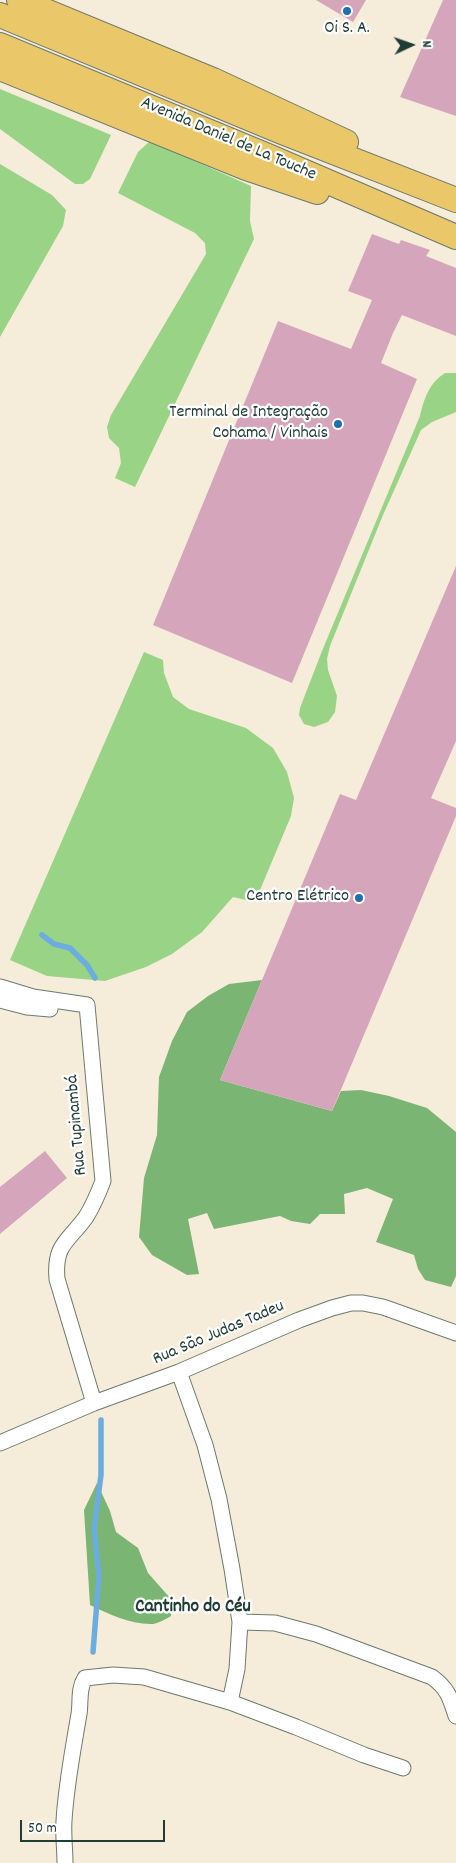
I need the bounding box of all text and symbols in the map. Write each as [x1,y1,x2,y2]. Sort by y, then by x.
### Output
marker: Oi S. A. [341,5,353,17]
place label: Oi S. A. [324,19,370,41]
north arrow [386,20,436,70]
text: N [416,40,436,48]
street label: Avenida Daniel de La Touche [137,93,319,187]
place label: Terminal de Integração Cohama / Vinhais [169,403,328,446]
marker: Terminal de Integração Cohama / Vinhais [332,418,344,430]
place label: Centro Elétrico [246,887,349,909]
marker: Centro Elétrico [353,892,365,904]
street label: Rua Tupinambá [63,1073,93,1177]
street label: Rua São Judas Tadeu [150,1297,288,1371]
district label: Cantinho do Céu [135,1597,251,1619]
scale bar [22,1810,168,1842]
text: 50 m [28,1818,57,1840]

